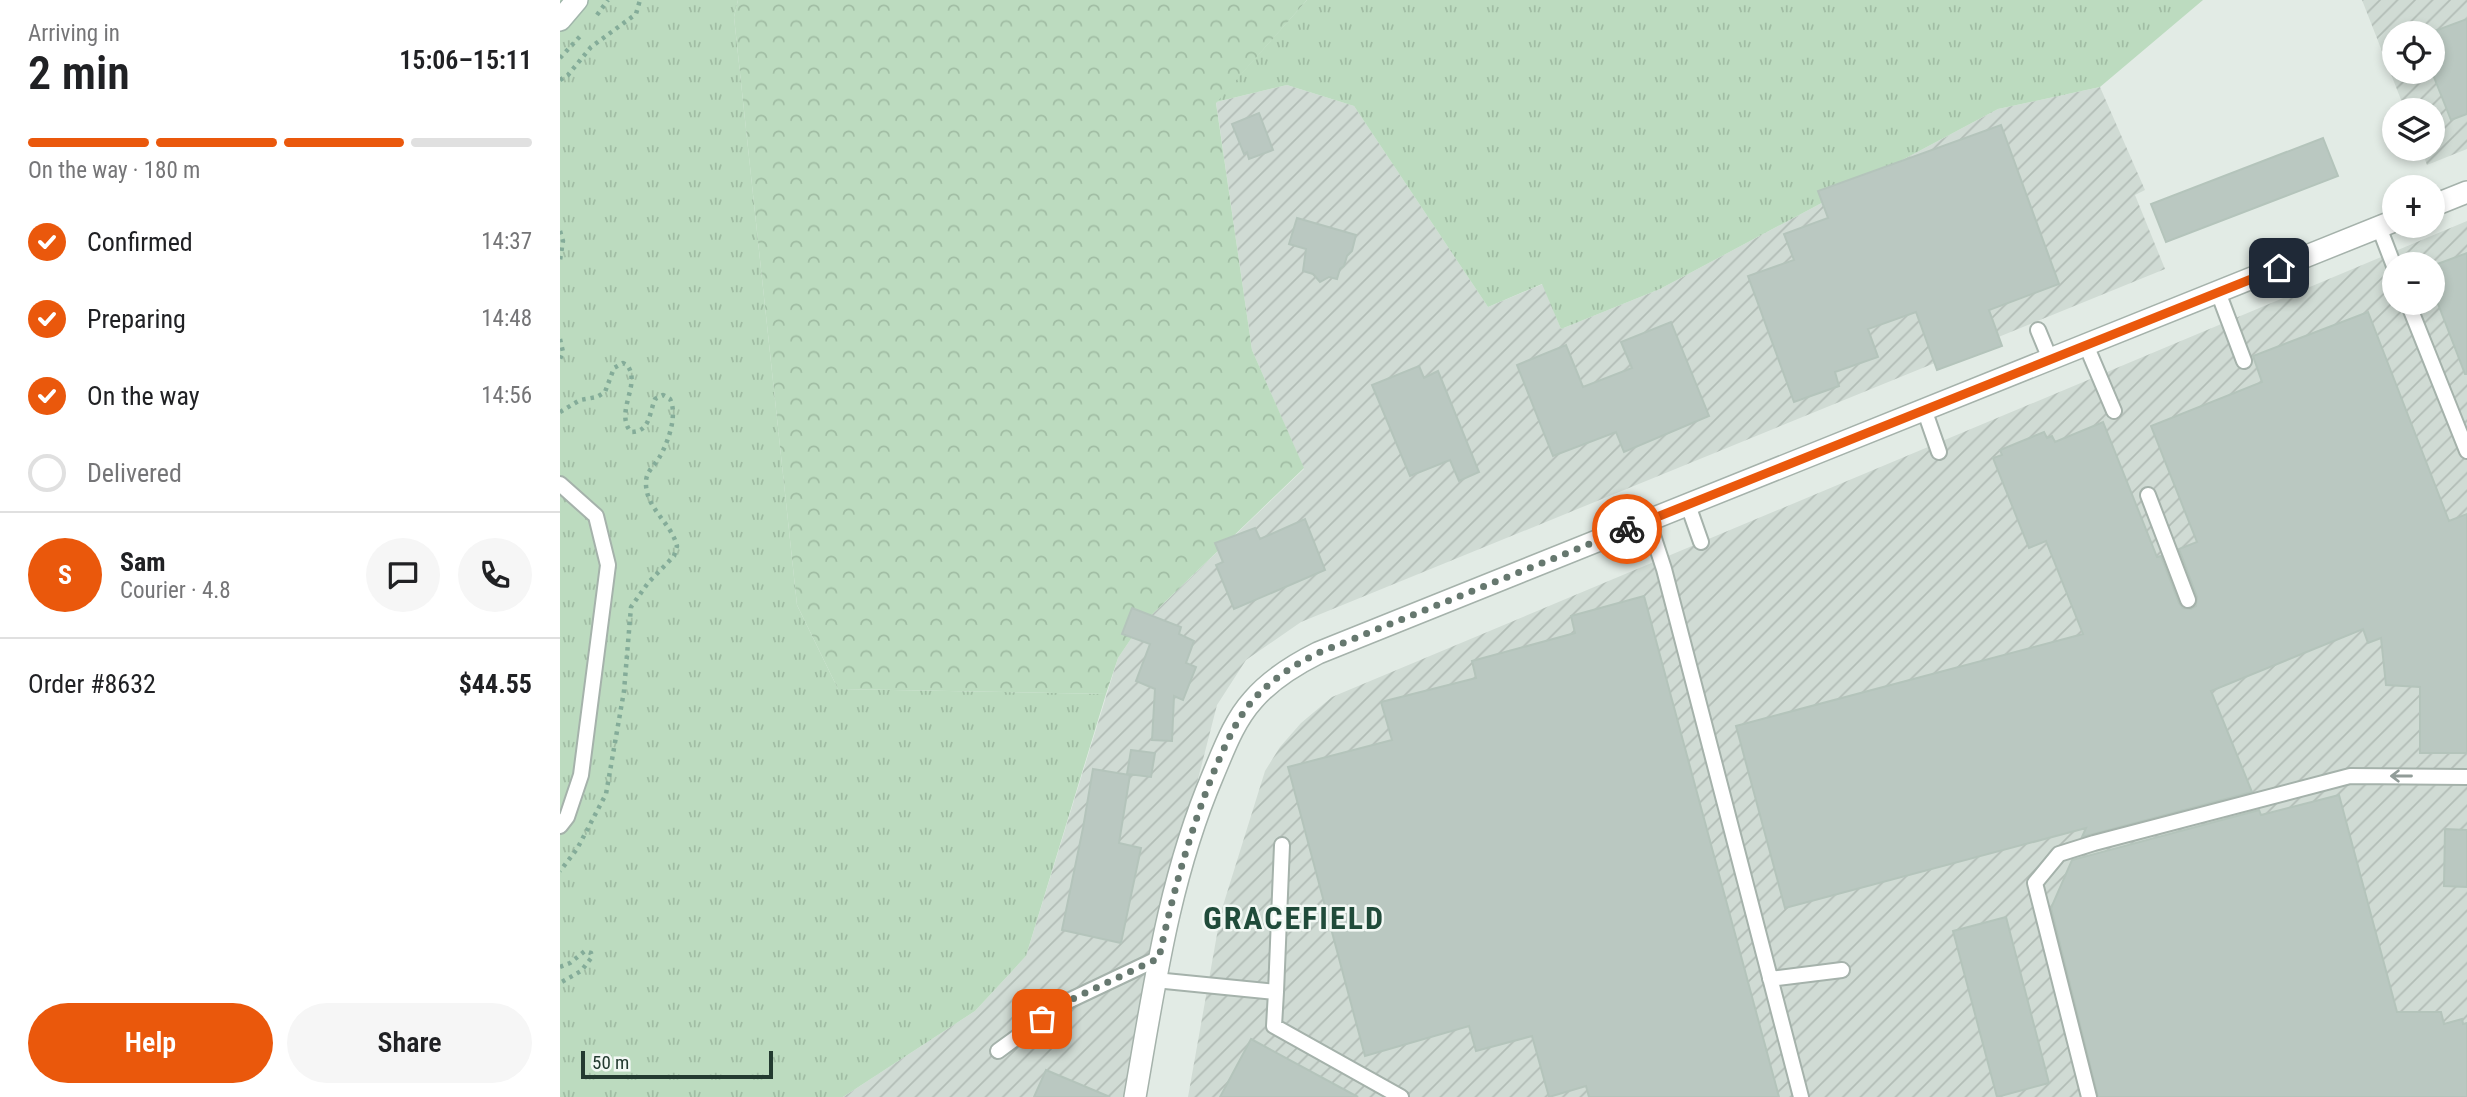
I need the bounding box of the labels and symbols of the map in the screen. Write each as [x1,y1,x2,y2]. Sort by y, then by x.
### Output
pin [2249,238,2309,298]
courier [1592,494,1662,564]
one-way arrow [2390,769,2413,783]
district label: GRACEFIELD [1203,899,1385,937]
pin [1012,989,1072,1049]
scale bar [581,1048,774,1080]

